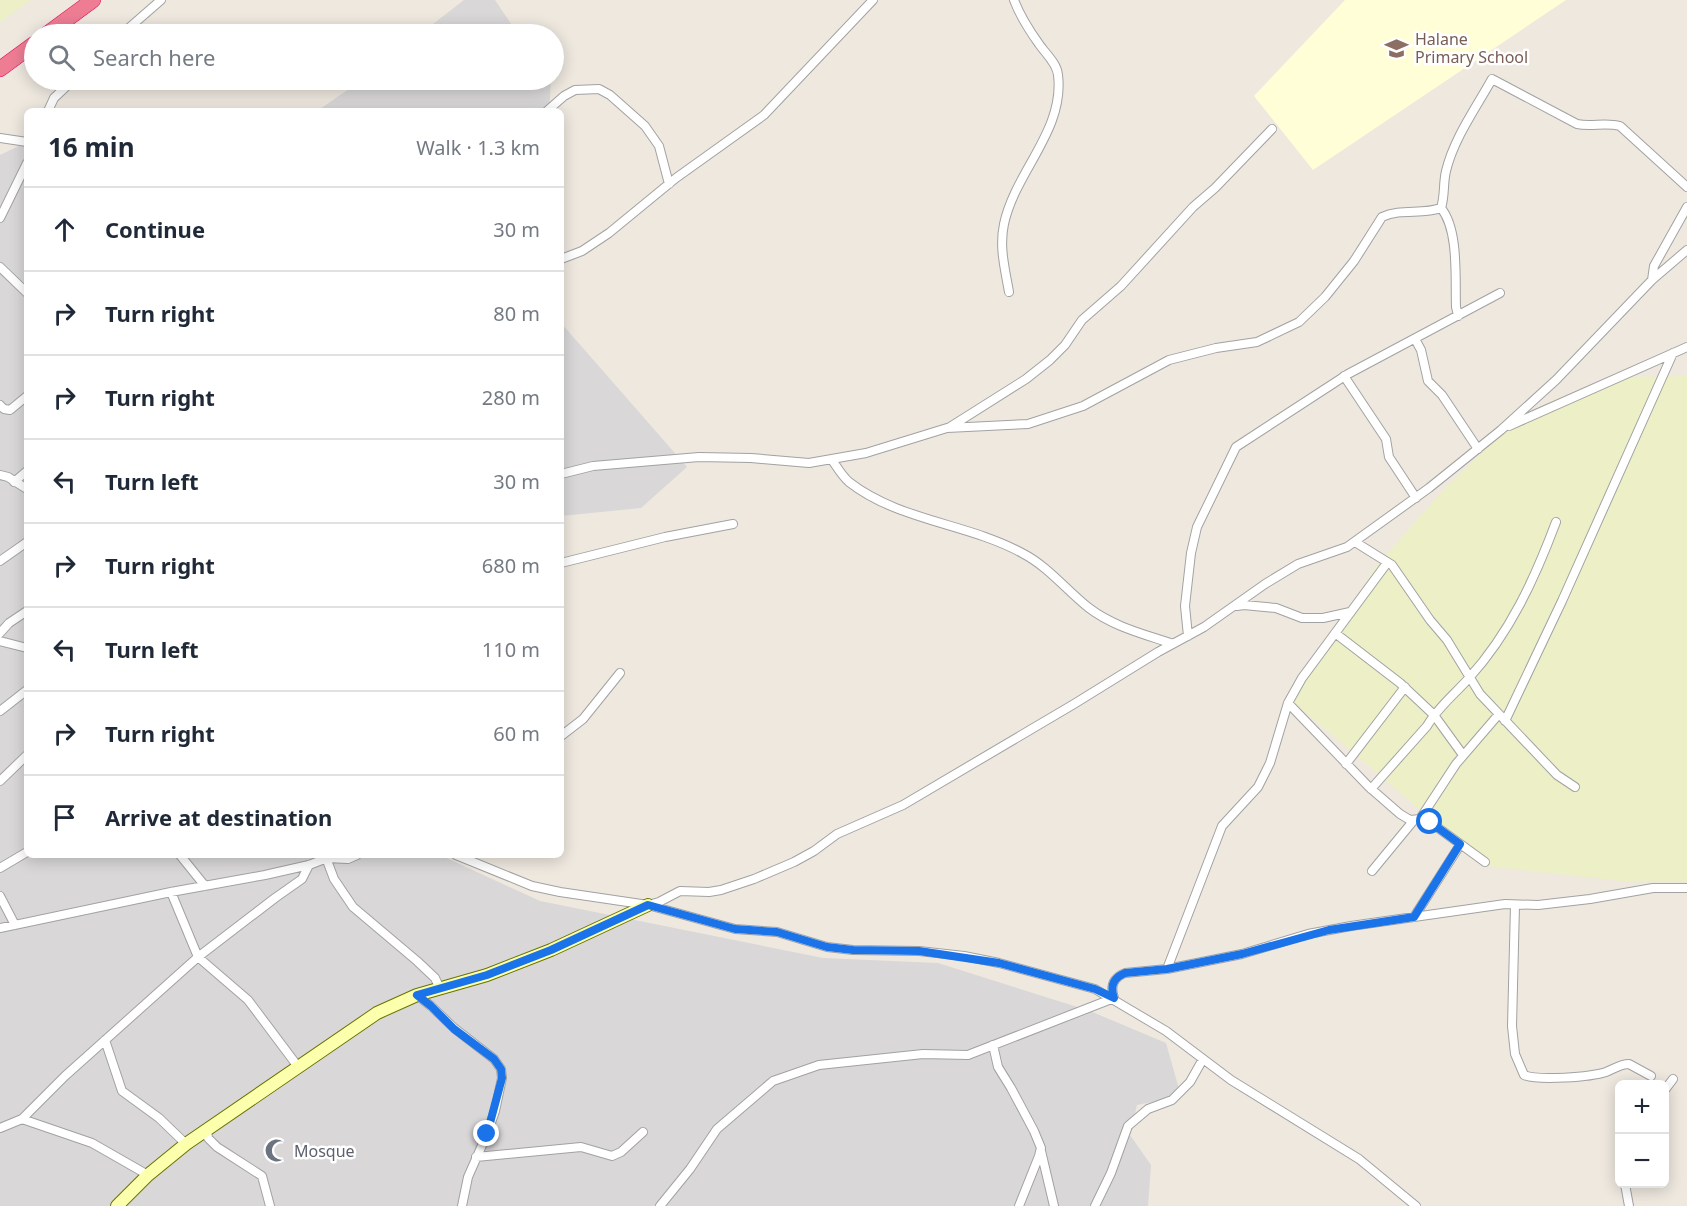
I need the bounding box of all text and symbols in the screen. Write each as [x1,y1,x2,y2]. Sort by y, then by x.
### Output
search box [24,24,564,90]
place label: Halane Primary School [1415,28,1528,68]
school or university icon: Halane Primary School [1384,35,1410,61]
icon: search [45,41,78,74]
text: Search here [93,42,215,72]
text: 16 min [48,129,135,165]
text: Walk · 1.3 km [416,134,540,161]
icon: ahead [48,213,81,246]
text: Continue [105,214,205,244]
text: 30 m [493,216,540,243]
icon: right [48,297,81,330]
text: Turn right [105,298,215,328]
text: 80 m [493,300,540,327]
icon: right [48,381,81,414]
text: Turn right [105,382,215,412]
text: 280 m [482,384,540,411]
icon: left [48,465,81,498]
text: Turn left [105,466,199,496]
text: 30 m [493,468,540,495]
icon: right [48,549,81,582]
text: Turn right [105,550,215,580]
text: 680 m [482,552,540,579]
icon: left [48,633,81,666]
text: Turn left [105,634,199,664]
text: 110 m [482,636,540,663]
icon: right [48,717,81,750]
text: Turn right [105,718,215,748]
text: 60 m [493,720,540,747]
icon: arrive [48,801,81,834]
text: Arrive at destination [105,802,332,832]
route start [1416,808,1442,834]
map controls [1615,1080,1669,1188]
button: + [1615,1080,1669,1134]
route end [473,1120,499,1146]
button: − [1615,1134,1669,1188]
mosque icon: Mosque [263,1138,289,1164]
place label: Mosque [294,1140,355,1162]

